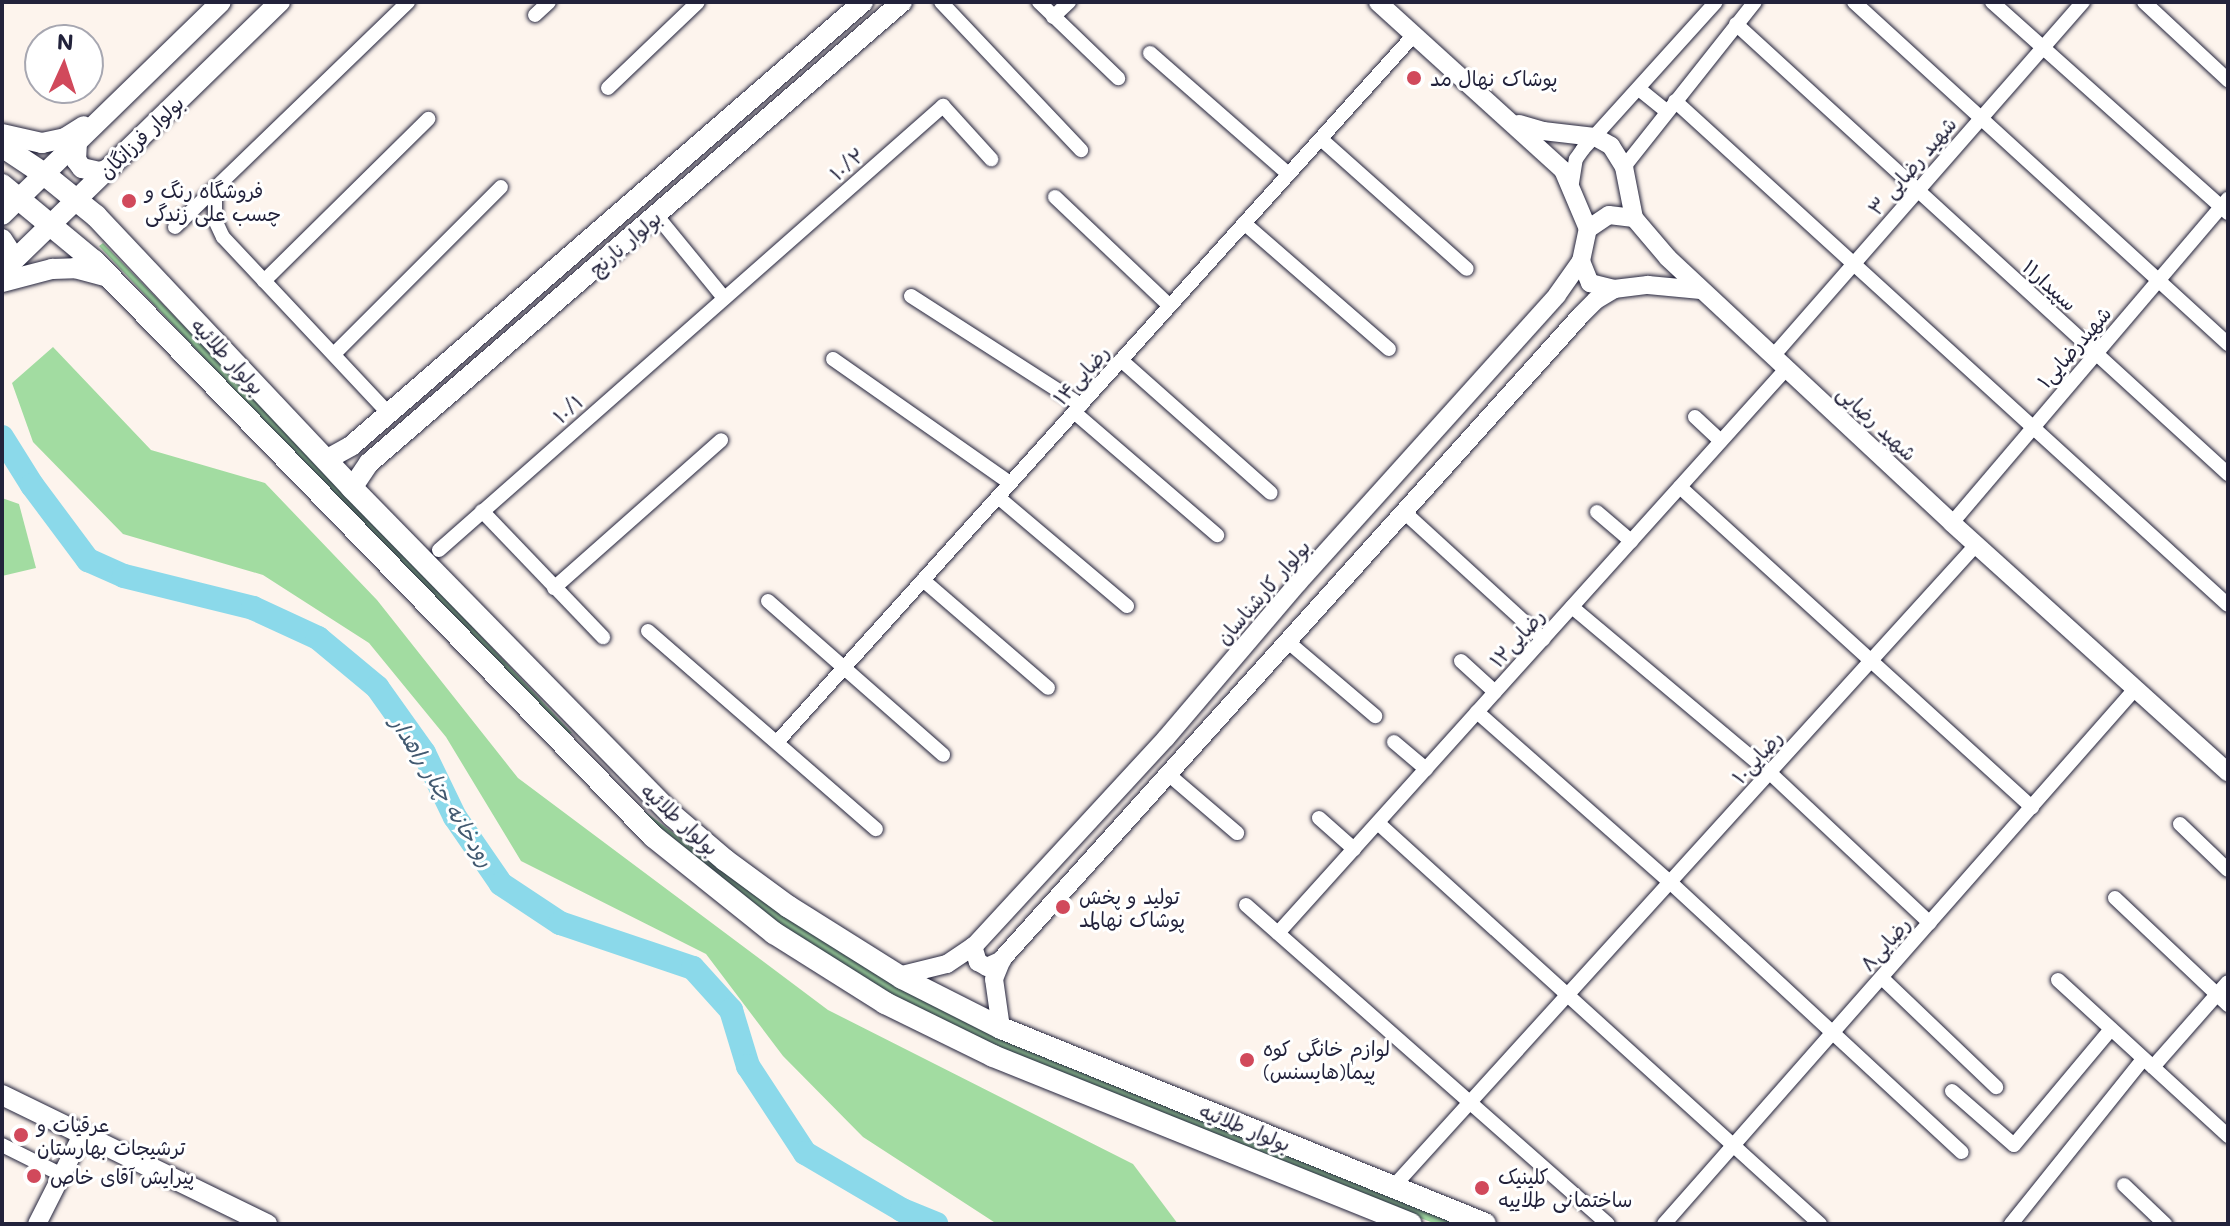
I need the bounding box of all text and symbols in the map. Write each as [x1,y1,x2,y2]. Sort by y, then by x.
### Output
north arrow [24,24,104,104]
text: N [56,27,74,56]
place label: پوشاک نهال مد [1430,66,1558,90]
marker: پوشاک نهال مد [1405,69,1423,87]
street label: بولوار فرزانگان [94,91,188,183]
street label: شهید رضایی ۳ [1863,112,1961,220]
street label: ۱۰/۲ [825,143,869,185]
place label: فروشگاه رنگ و چسب علی زندگی [145,178,281,225]
marker: فروشگاه رنگ و چسب علی زندگی [120,192,138,210]
street label: بولوار نارنج [584,205,666,281]
street label: سپیدار۱۱ [2018,254,2082,316]
street label: شهیدرضایی۱ [2032,301,2116,393]
street label: بولوار طلائیه [186,313,270,399]
street label: رضایی۱۴ [1048,340,1114,410]
street label: شهید رضایی [1832,380,1922,466]
street label: ۱۰/۱ [548,390,588,428]
street label: بولوار کارشناسان [1211,535,1315,649]
street label: رضایی۱۲ [1484,604,1550,672]
water label: رودخانه چنار راهدار [386,711,500,871]
street label: رضایی۱۰ [1727,725,1787,789]
street label: بولوار طلائیه [636,778,724,860]
place label: تولید و پخش پوشاک نهالمد [1079,884,1185,931]
marker: تولید و پخش پوشاک نهالمد [1054,898,1072,916]
street label: رضایی۸ [1855,912,1915,976]
place label: لوازم خانگی کوه پیما(هایسنس) [1263,1036,1390,1083]
marker: لوازم خانگی کوه پیما(هایسنس) [1238,1051,1256,1069]
street label: بولوار طلائیه [1196,1098,1294,1156]
place label: عرقیات و ترشیجات بهارستان [37,1112,185,1159]
marker: عرقیات و ترشیجات بهارستان [12,1126,30,1144]
place label: پیرایش آقای خاص [50,1164,194,1188]
place label: کلینیک ساختمانی طلاییه [1498,1164,1633,1211]
marker: پیرایش آقای خاص [25,1167,43,1185]
marker: کلینیک ساختمانی طلاییه [1473,1179,1491,1197]

